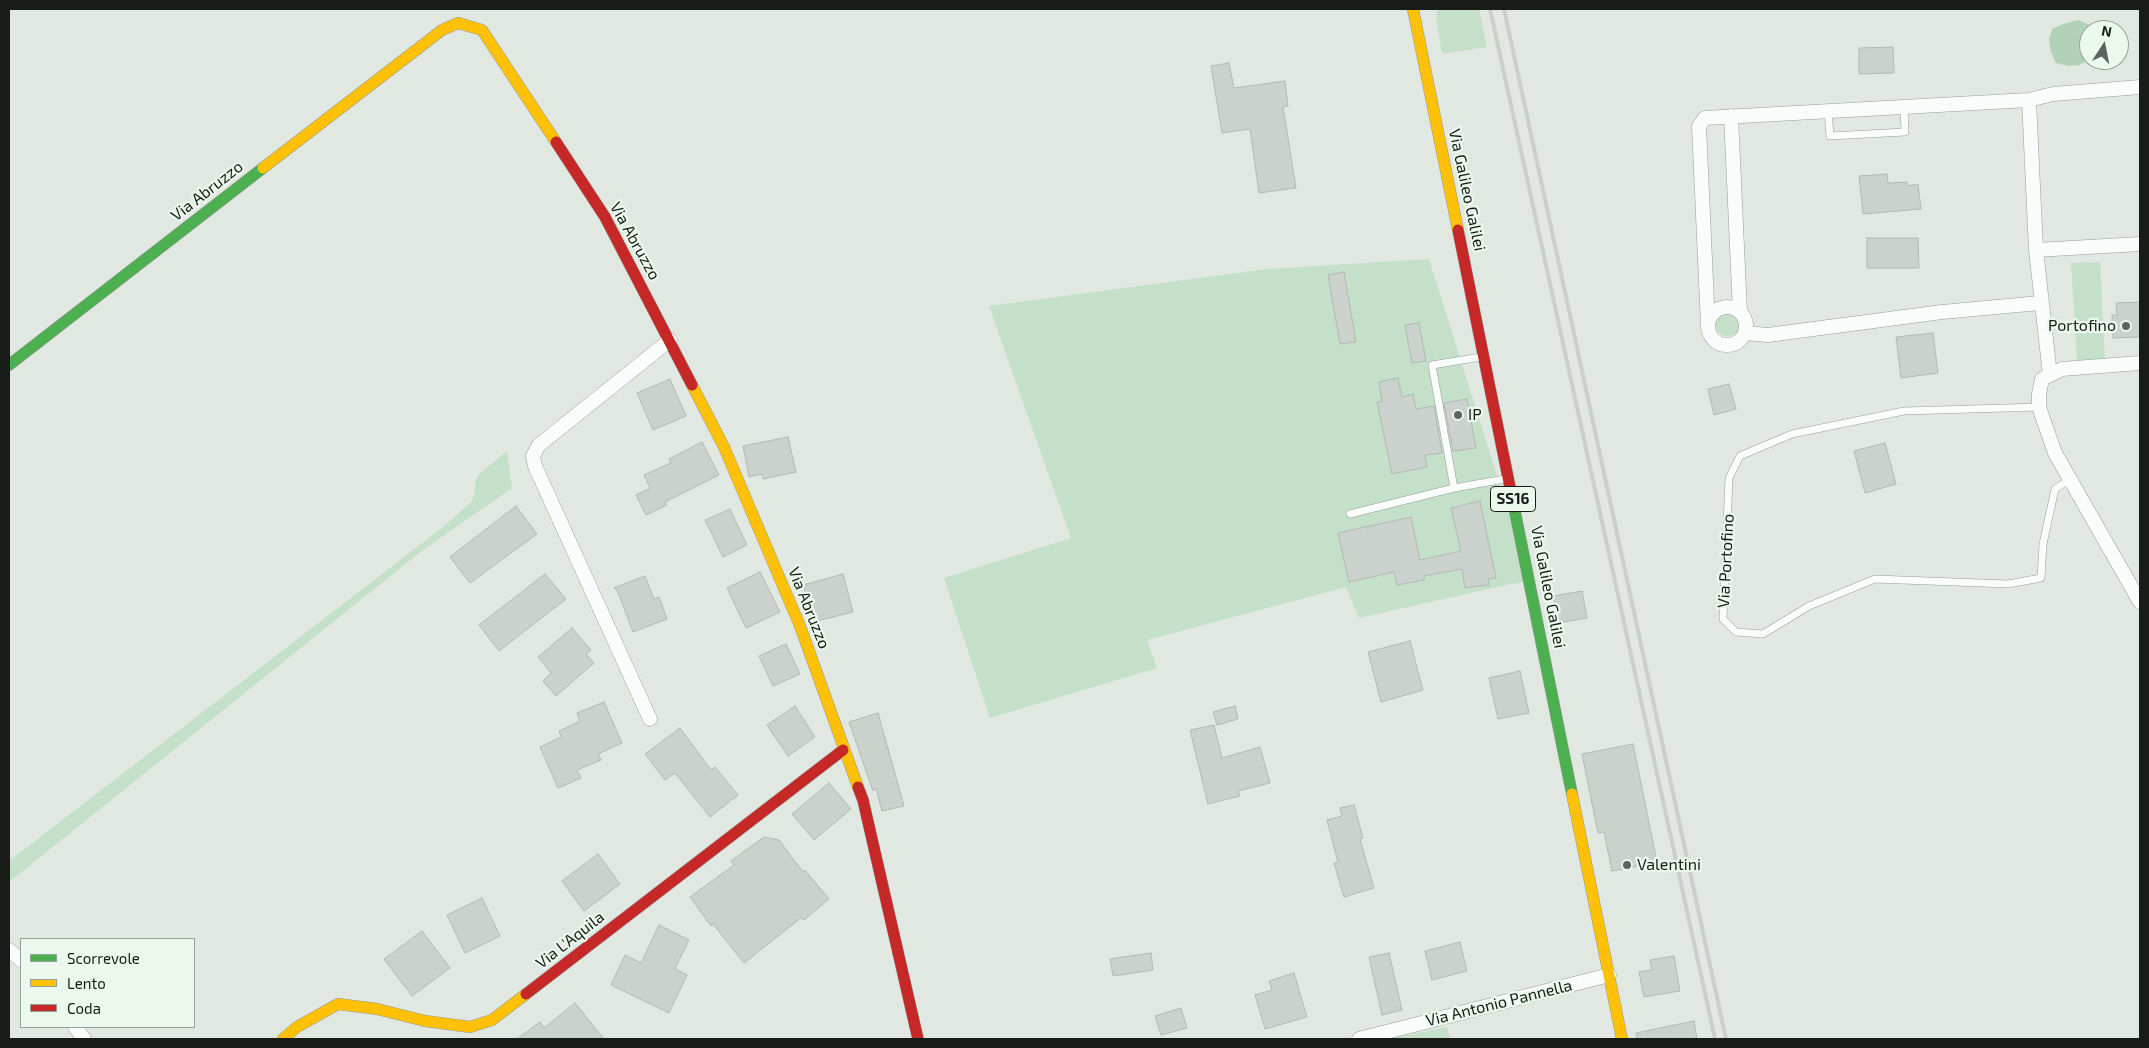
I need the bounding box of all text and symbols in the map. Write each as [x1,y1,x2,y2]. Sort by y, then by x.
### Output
north arrow [2079,20,2129,70]
text: N [2100,21,2113,40]
street label: Via Galileo Galilei [1445,127,1489,253]
street label: Via Abruzzo [167,157,247,225]
street label: Via Abruzzo [606,199,664,283]
place label: Portofino [2048,316,2116,336]
marker: Portofino [2120,320,2132,332]
place label: IP [1468,405,1482,425]
marker: IP [1452,409,1464,421]
road number: SS16 [1490,486,1536,512]
street label: Via Portofino [1714,513,1738,609]
street label: Via Galileo Galilei [1527,524,1569,650]
street label: Via Abruzzo [784,565,834,651]
place label: Valentini [1637,855,1701,875]
marker: Valentini [1621,859,1633,871]
street label: Via L'Aquila [532,907,608,973]
legend [20,938,195,1028]
text: Scorrevole [67,949,140,967]
text: Lento [67,974,106,992]
street label: Via Antonio Pannella [1424,976,1574,1030]
text: Coda [67,999,101,1017]

